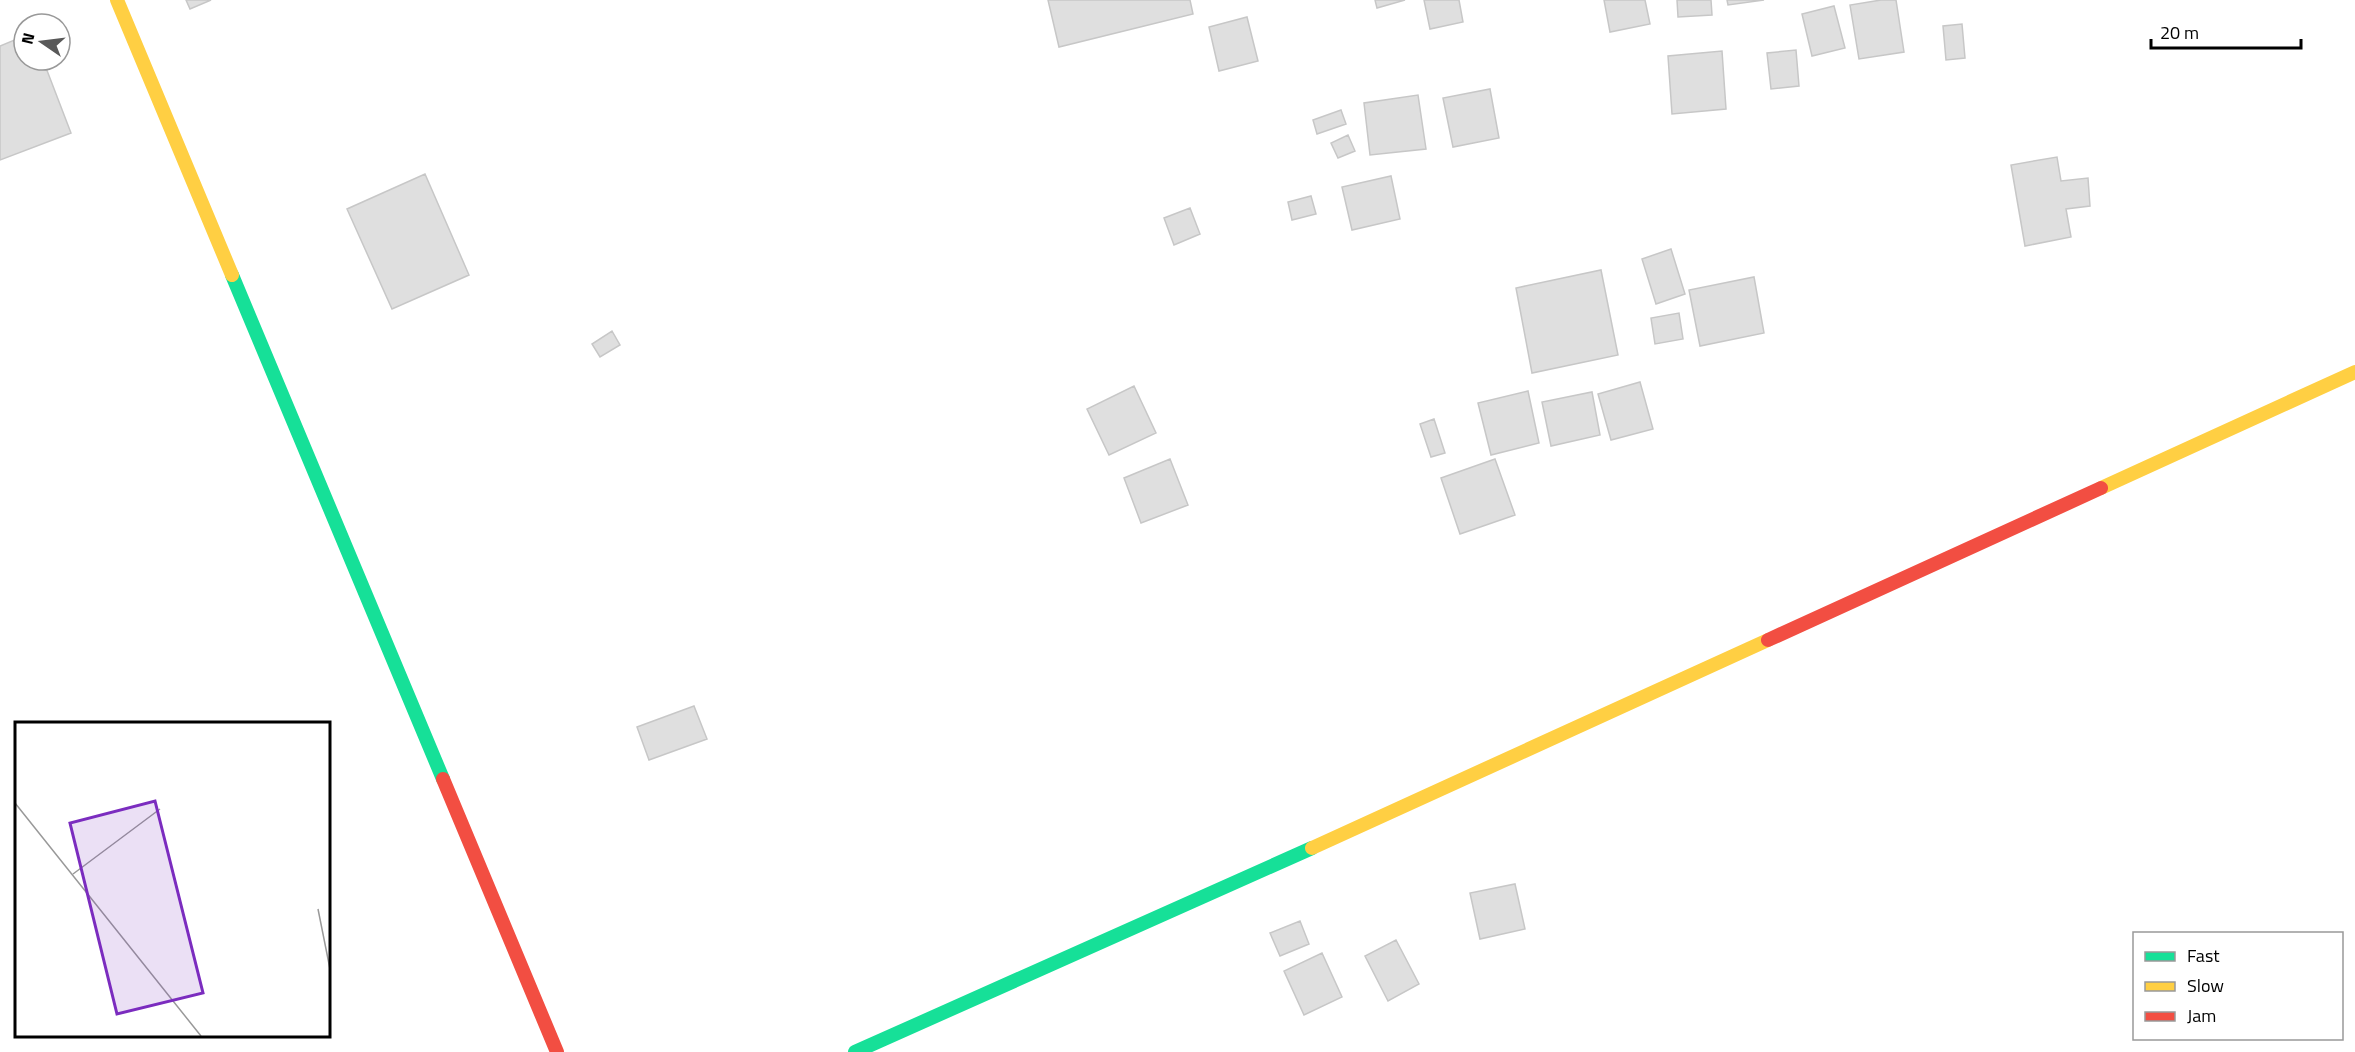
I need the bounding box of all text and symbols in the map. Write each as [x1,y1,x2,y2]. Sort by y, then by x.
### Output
north arrow [12,12,72,72]
scale bar [2151,12,2301,50]
text: 20 m [2160,19,2199,46]
text: N [14,30,40,47]
inset map [15,722,330,1037]
legend [2133,932,2343,1040]
text: Fast [2187,942,2220,969]
text: Slow [2187,972,2224,999]
text: Jam [2187,1002,2216,1029]

